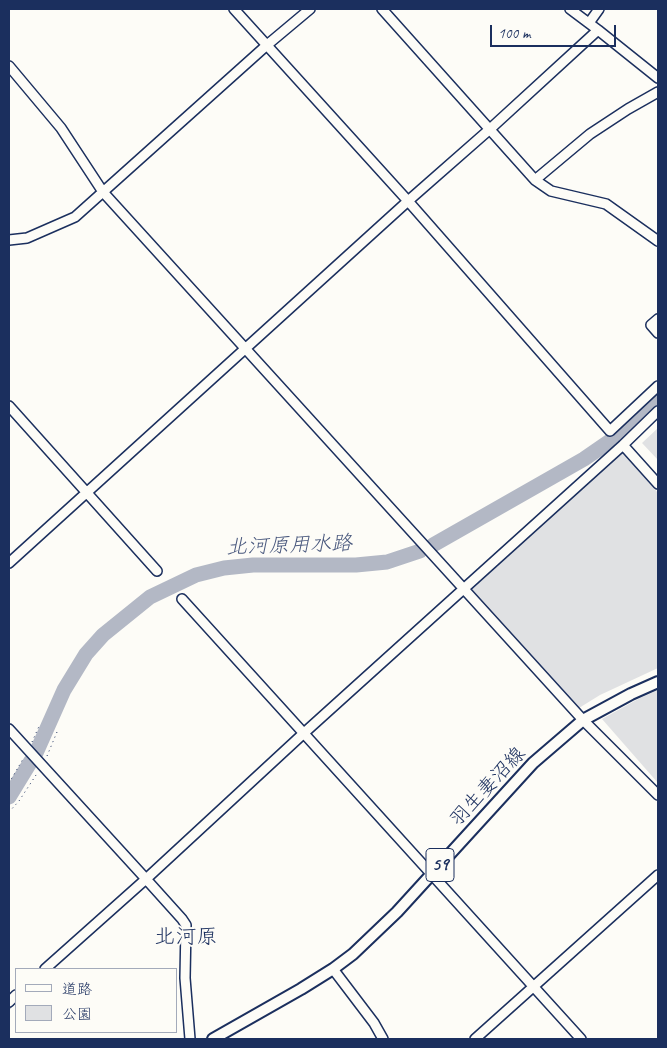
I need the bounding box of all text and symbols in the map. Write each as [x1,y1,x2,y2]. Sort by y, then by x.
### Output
scale bar [492,15,618,47]
text: 100 m [498,24,530,43]
water label: 北河原用水路 [226,531,352,561]
street label: 羽生妻沼線 [445,742,531,832]
road number: 59 [426,848,454,882]
district label: 北河原 [155,924,217,950]
legend [15,968,178,1033]
text: 道路 [62,980,92,999]
text: 公園 [62,1005,92,1024]

